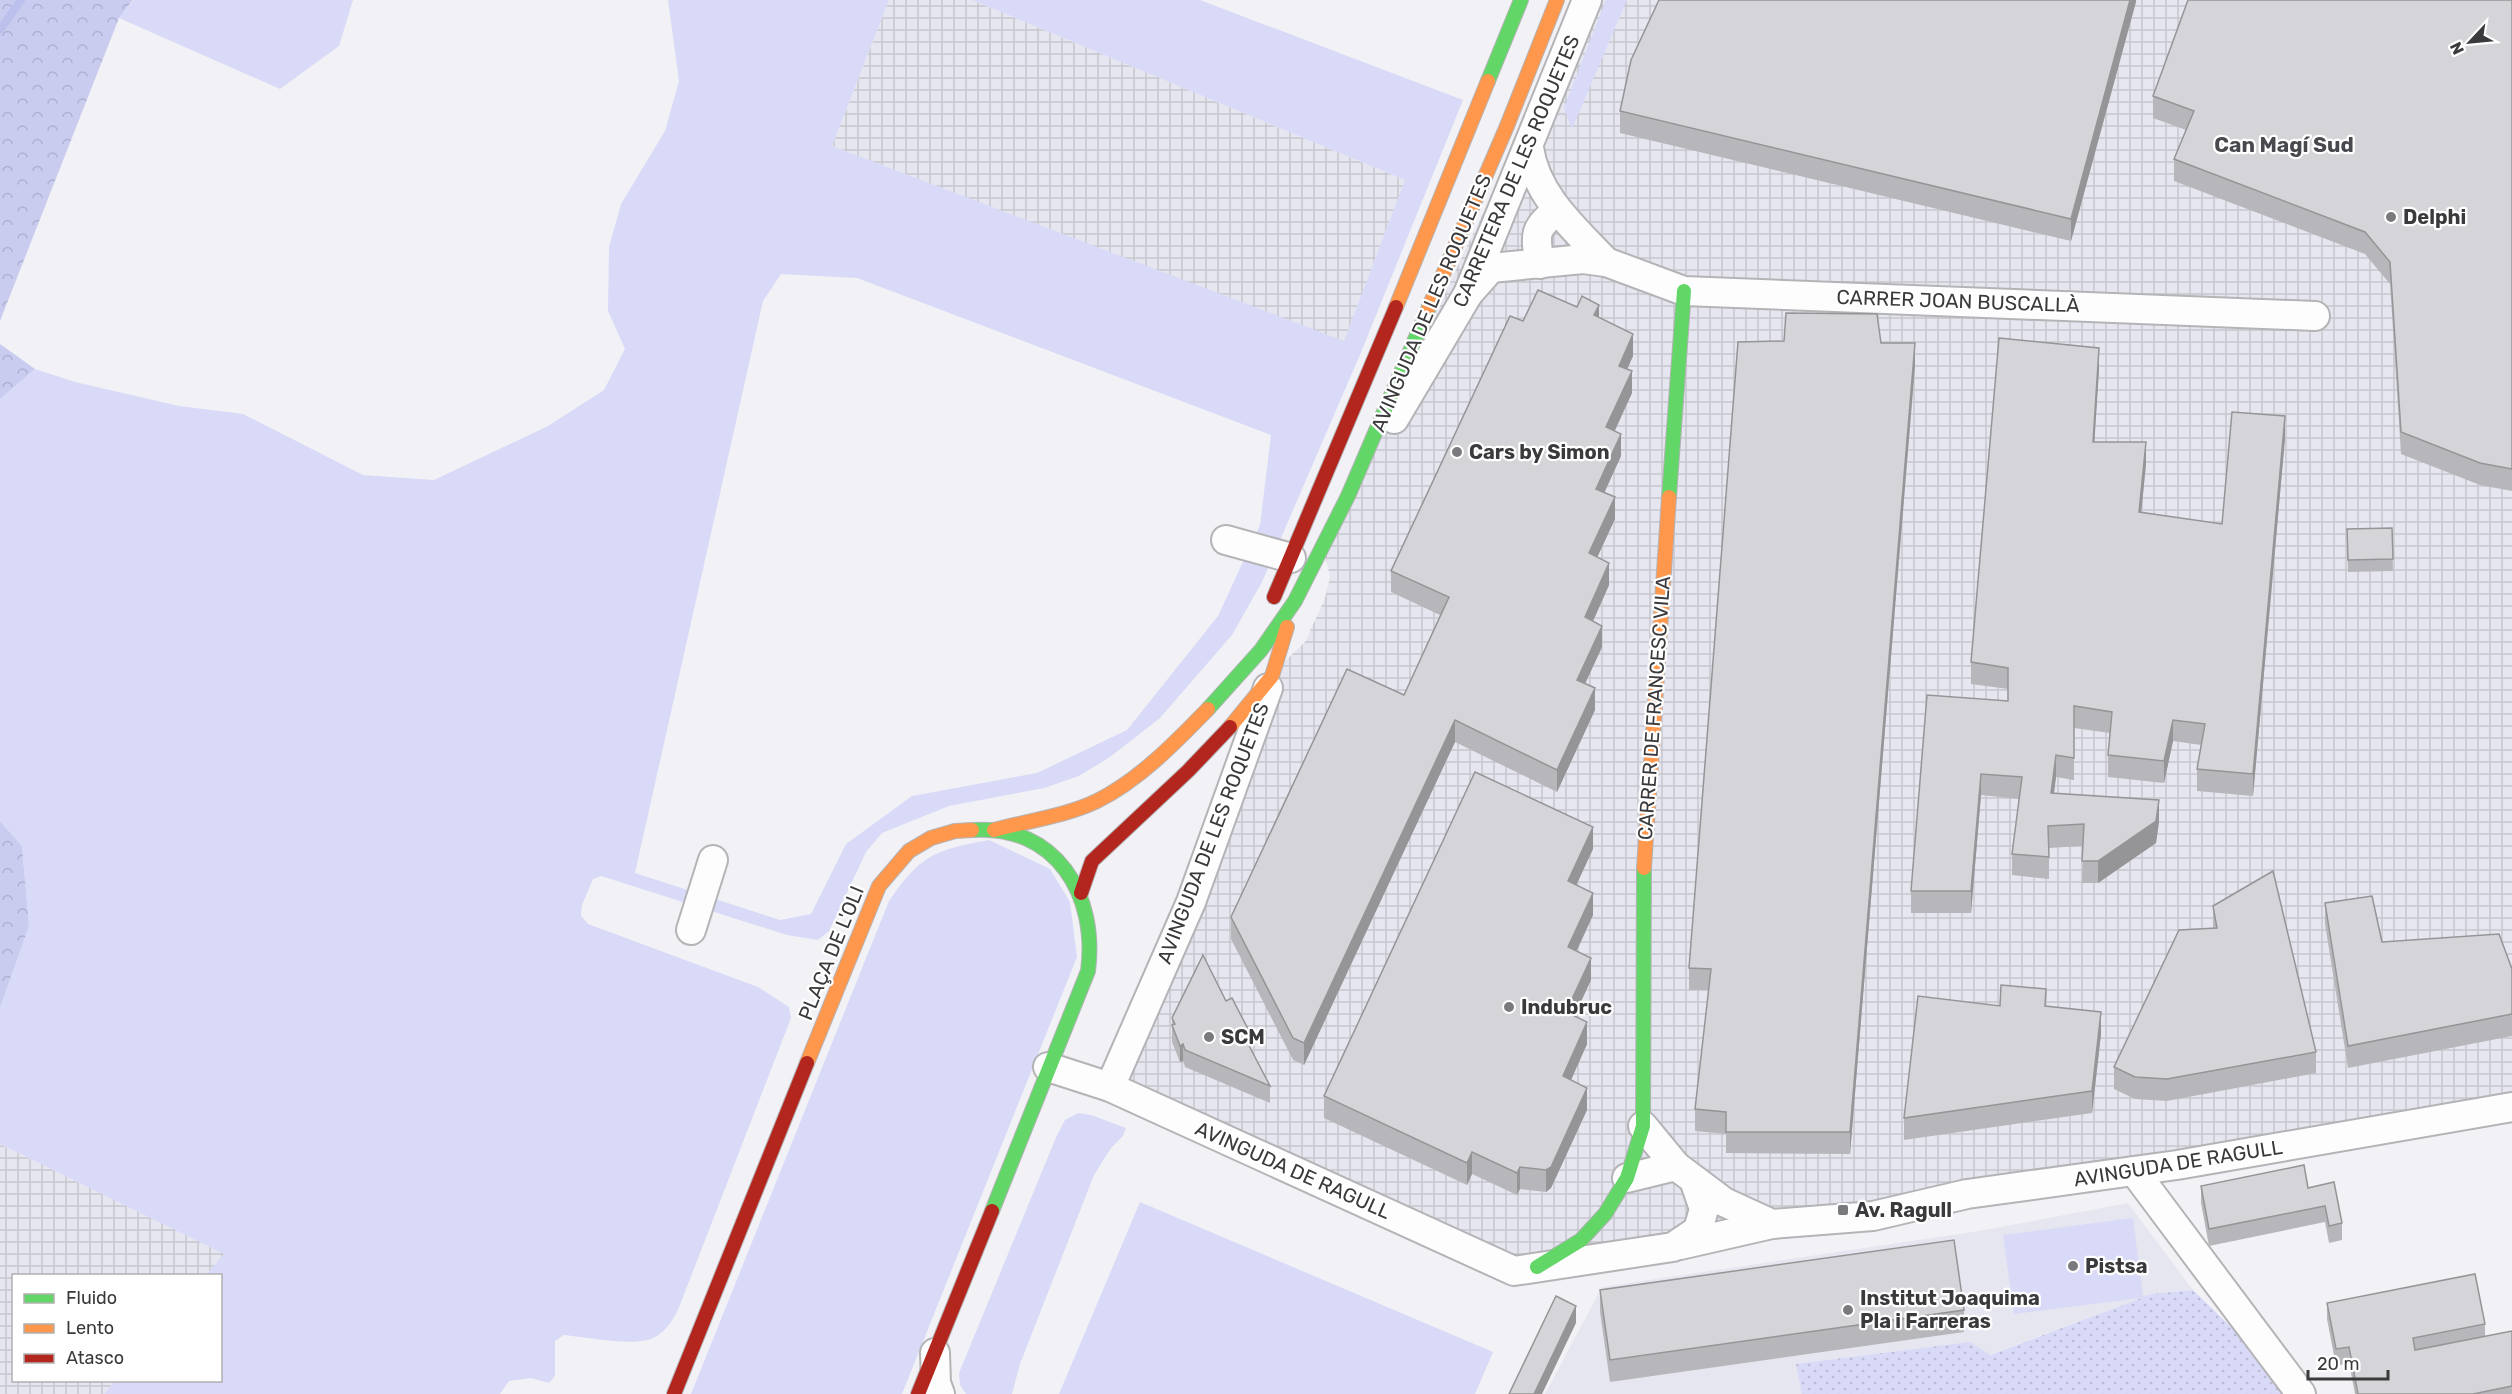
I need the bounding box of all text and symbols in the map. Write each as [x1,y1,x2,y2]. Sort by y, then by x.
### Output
north arrow [2440,12,2500,72]
street label: CARRETERA DE LES ROQUETES [1448,31,1584,311]
text: N [2446,39,2468,58]
district label: Can Magí Sud [2214,132,2354,157]
street label: AVINGUDA DE LES ROQUETES [1366,170,1496,436]
place label: Delphi [2403,205,2466,229]
marker: Delphi [2384,210,2398,224]
street label: CARRER JOAN BUSCALLÀ [1836,285,2080,317]
place label: Cars by Simon [1469,440,1610,464]
marker: Cars by Simon [1450,445,1464,459]
street label: CARRER DE FRANCESC VILA [1633,575,1675,841]
street label: AVINGUDA DE LES ROQUETES [1152,699,1274,967]
street label: PLAÇA DE L'OLI [793,882,869,1024]
place label: Indubruc [1521,995,1612,1019]
marker: Indubruc [1502,1000,1516,1014]
place label: SCM [1221,1025,1265,1049]
marker: SCM [1202,1030,1216,1044]
street label: AVINGUDA DE RAGULL [1192,1116,1394,1224]
street label: AVINGUDA DE RAGULL [2072,1135,2284,1191]
place label: Av. Ragull [1855,1198,1952,1222]
marker: Av. Ragull [1836,1203,1850,1217]
place label: Pistsa [2085,1254,2147,1278]
marker: Pistsa [2066,1259,2080,1273]
legend [12,1274,222,1382]
place label: Institut Joaquima Pla i Farreras [1860,1286,2040,1333]
text: Fluido [66,1287,117,1309]
marker: Institut Joaquima Pla i Farreras [1841,1303,1855,1317]
text: Lento [66,1317,114,1339]
scale bar [2308,1343,2388,1381]
text: Atasco [66,1347,124,1369]
text: 20 m [2317,1353,2359,1375]

